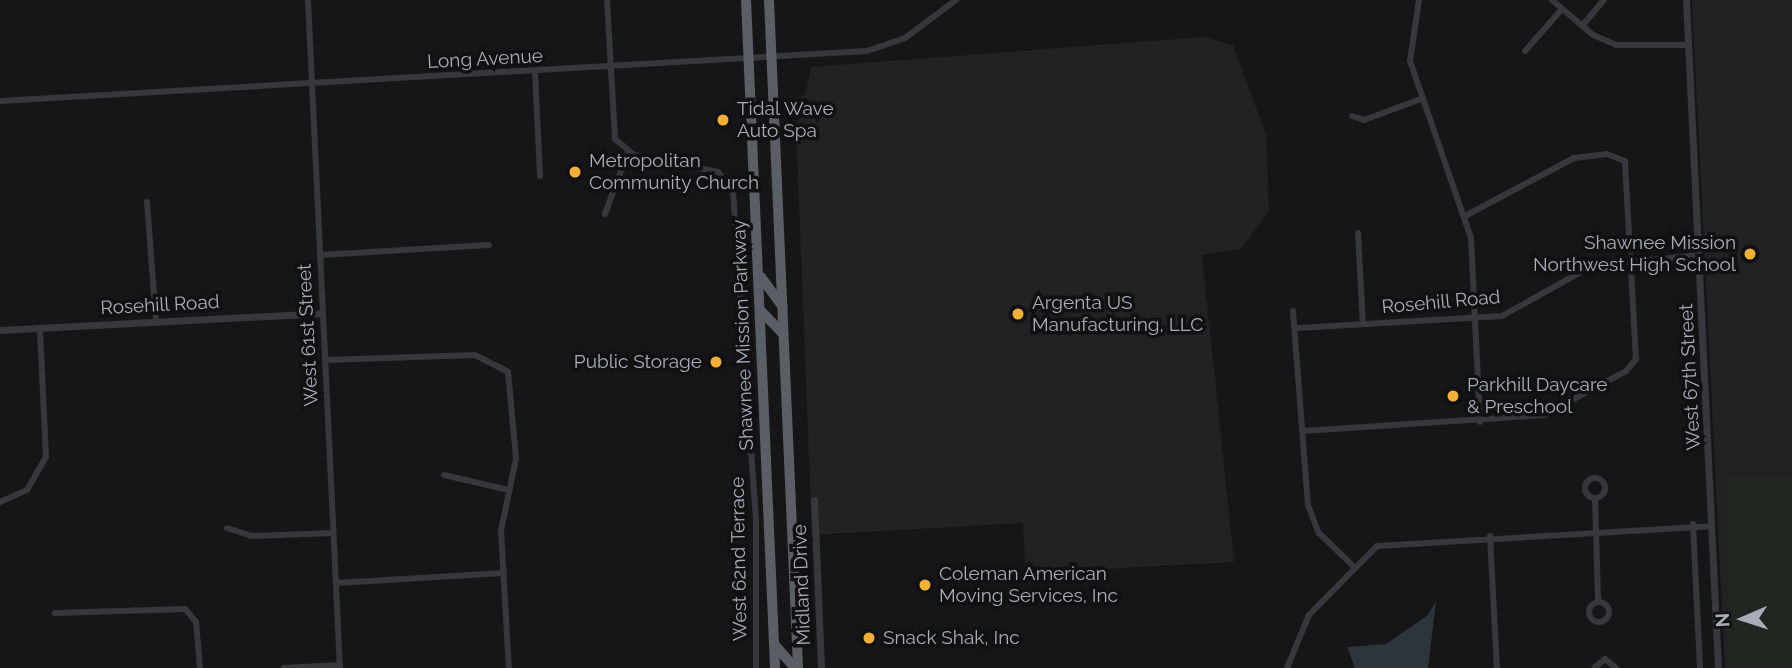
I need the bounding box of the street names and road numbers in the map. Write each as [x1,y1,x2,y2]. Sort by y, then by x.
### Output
street label: Long Avenue [426,45,544,73]
street label: Shawnee Mission Parkway [728,219,758,451]
street label: West 61st Street [293,263,323,407]
street label: Rosehill Road [1380,285,1502,319]
street label: Rosehill Road [100,290,220,320]
street label: West 67th Street [1675,303,1705,451]
street label: West 62nd Terrace [726,476,752,642]
street label: Midland Drive [788,524,816,646]

